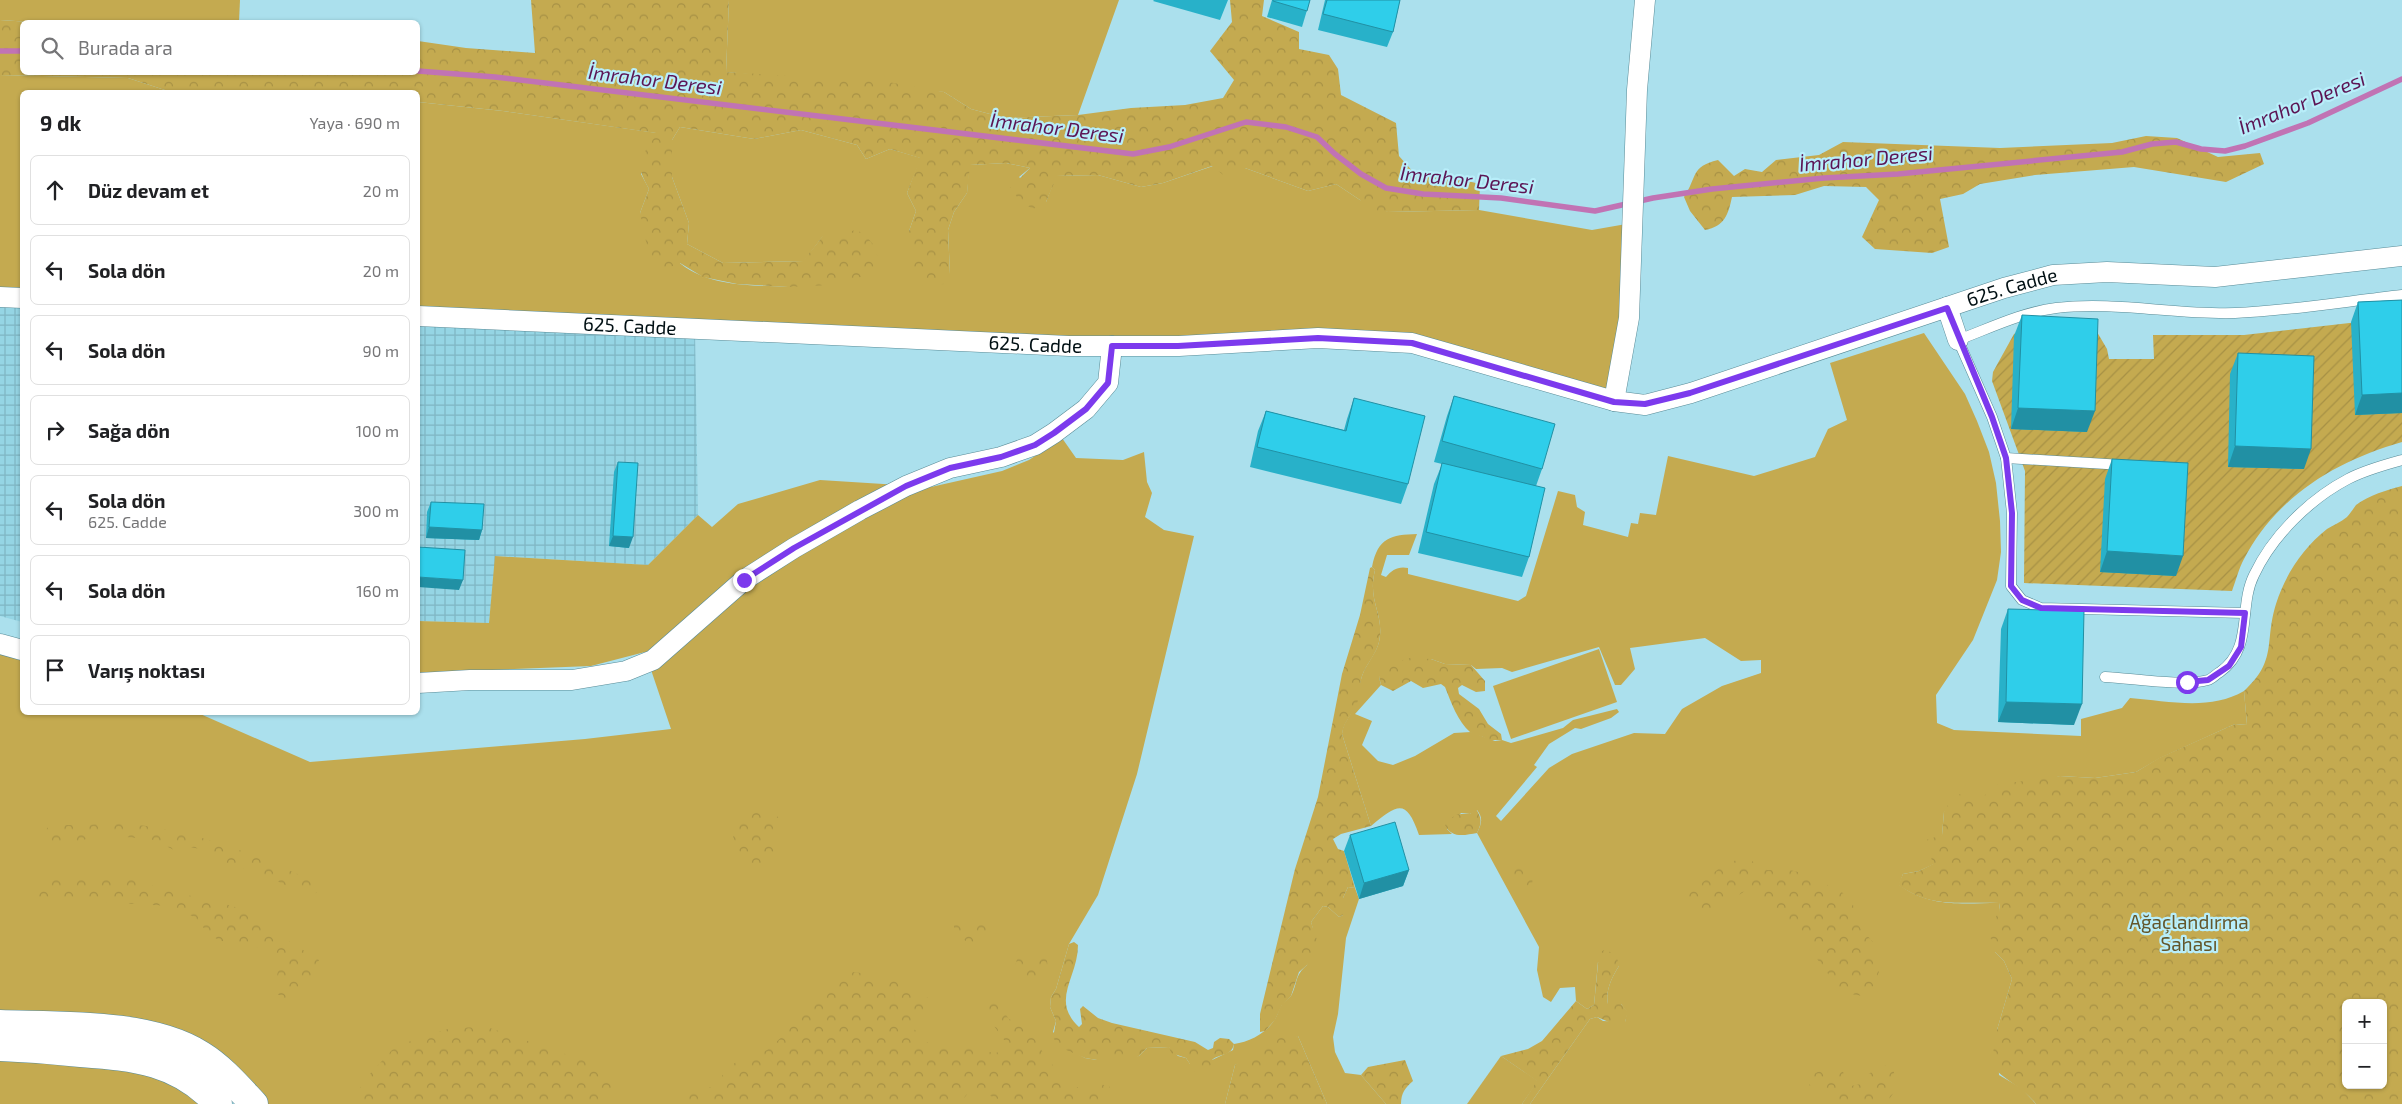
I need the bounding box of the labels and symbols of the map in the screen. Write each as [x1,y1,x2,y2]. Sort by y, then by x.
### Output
water label: İmrahor Deresi [587,59,723,99]
water label: İmrahor Deresi [2235,66,2368,138]
water label: İmrahor Deresi [989,107,1125,147]
water label: İmrahor Deresi [1798,140,1934,176]
water label: İmrahor Deresi [1399,160,1535,198]
street label: 625. Cadde [1963,262,2060,311]
street label: 625. Cadde [583,312,677,339]
street label: 625. Cadde [988,330,1082,357]
route end [733,569,756,592]
route start [2176,671,2199,694]
park label: Ağaçlandırma Sahası [2129,910,2249,955]

